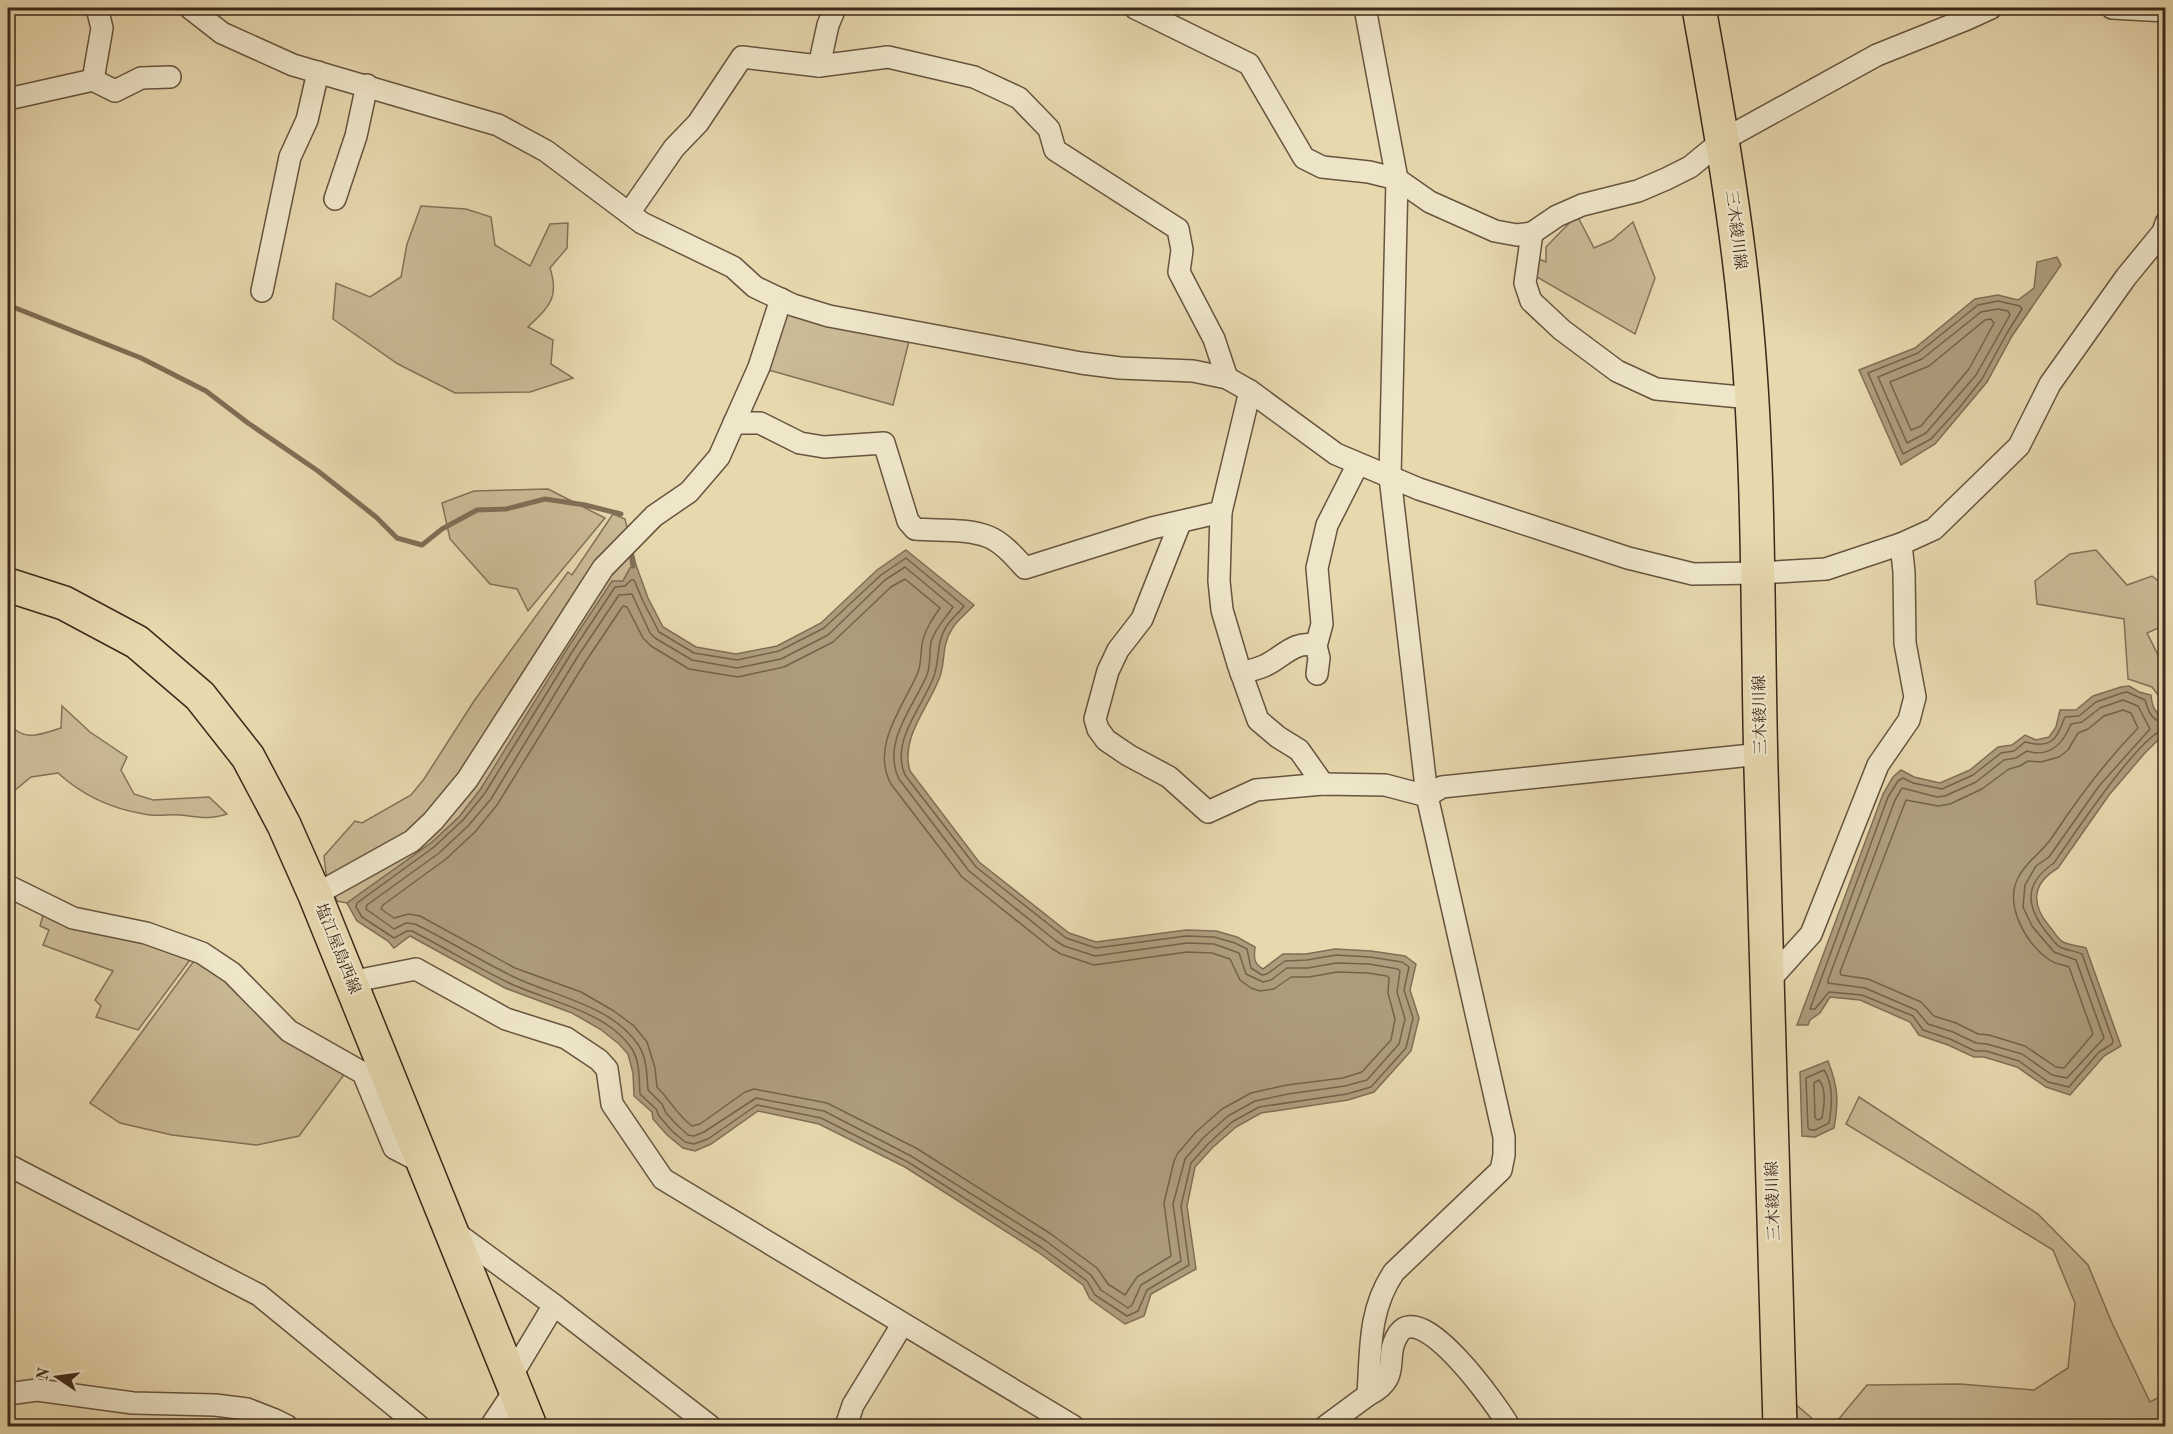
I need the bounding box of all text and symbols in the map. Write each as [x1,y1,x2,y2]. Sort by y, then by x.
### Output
street label: 三木綾川線 [1722,189,1750,271]
street label: 三木綾川線 [1750,675,1770,755]
street label: 塩江屋島西線 [312,901,364,997]
street label: 三木綾川線 [1763,1161,1783,1241]
north arrow [27,1347,87,1407]
text: N [35,1366,54,1382]

